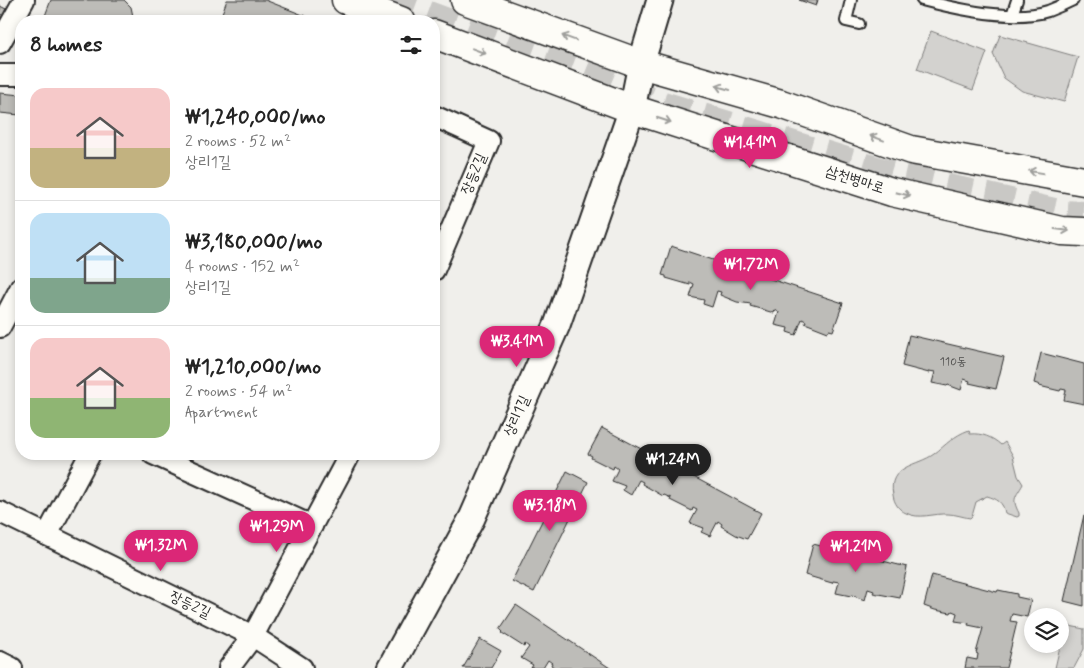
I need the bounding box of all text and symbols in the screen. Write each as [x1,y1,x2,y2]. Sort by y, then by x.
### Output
text: 8 homes [30,31,102,59]
icon: filters [397,31,425,59]
one-way arrow [561,33,577,42]
one-way arrow [471,47,486,56]
one-way arrow [716,82,732,92]
text: ₩1,240,000/mo [185,103,326,131]
icon: home [70,108,130,168]
one-way arrow [656,115,672,125]
pin: ₩1.41M [709,126,791,169]
text: 2 rooms · 52 m² [185,131,291,152]
text: ₩1.41M [724,132,776,153]
one-way arrow [870,133,886,143]
street label: 장등2길 [456,150,492,198]
text: 상리1길 [185,152,231,173]
street label: 삼천병마로 [823,161,887,199]
one-way arrow [1028,167,1044,177]
one-way arrow [895,190,911,199]
one-way arrow [1053,225,1069,235]
text: ₩3,180,000/mo [185,228,323,256]
icon: home [70,233,130,293]
pin: ₩1.72M [710,248,792,291]
text: ₩1.72M [724,254,778,275]
text: 4 rooms · 152 m² [185,256,300,277]
text: 상리1길 [185,277,231,298]
pin: ₩3.41M [476,326,558,368]
text: ₩3.41M [491,331,543,352]
text: ₩1,210,000/mo [185,353,321,381]
house number: 110동 [939,354,967,370]
icon: home [70,358,130,418]
text: 2 rooms · 54 m² [185,381,292,402]
street label: 상리1길 [499,392,535,440]
text: Apartment [185,402,258,423]
pin: ₩1.24M [632,444,714,486]
text: ₩1.24M [646,449,700,470]
pin: ₩3.18M [509,490,591,532]
text: ₩3.18M [524,495,576,516]
pin: ₩1.29M [236,510,318,553]
text: ₩1.29M [250,516,304,537]
pin: ₩1.32M [120,530,202,572]
pin: ₩1.21M [815,530,897,573]
text: ₩1.32M [135,535,187,556]
text: ₩1.21M [830,536,882,557]
street label: 장등2길 [166,586,214,624]
map controls [1024,608,1069,653]
button: layers [1024,608,1069,653]

